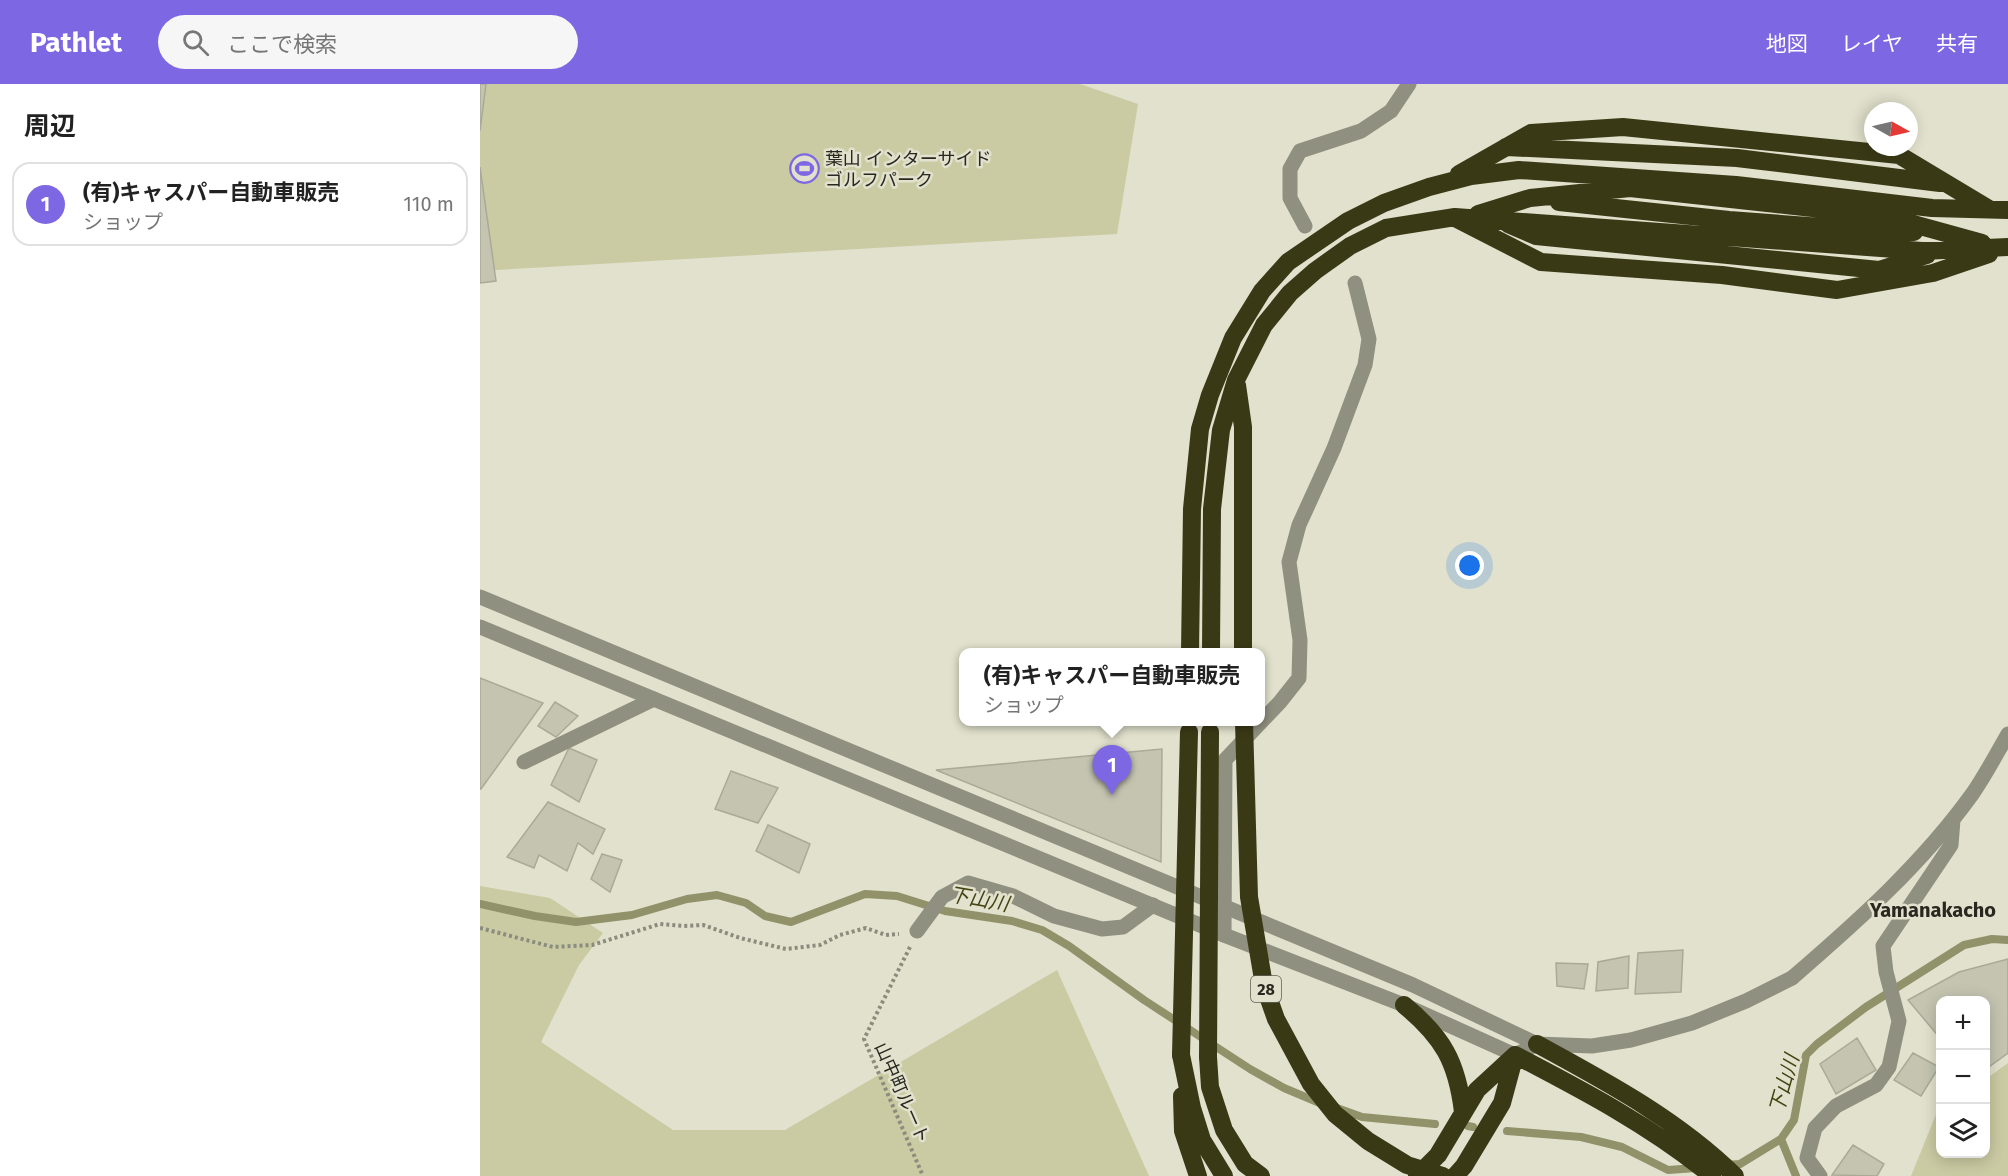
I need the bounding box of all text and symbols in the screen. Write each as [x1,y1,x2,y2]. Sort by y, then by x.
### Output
search box [158,15,578,69]
text: Pathlet [30,26,122,59]
icon: search [179,26,212,59]
text: ここで検索 [227,31,337,58]
text: 地図 [1766,31,1808,57]
text: レイヤ [1841,31,1903,57]
text: 共有 [1936,31,1978,57]
north arrow [1864,102,1918,156]
text: 周辺 [24,111,76,142]
place label: 葉山 インターサイド ゴルフパーク [825,148,991,191]
sports icon: 葉山 インターサイド ゴルフパーク [788,153,820,185]
text: (有)キャスパー自動車販売 [83,179,339,206]
text: 1 [41,192,50,216]
text: 110 m [403,192,454,216]
text: ショップ [83,210,163,234]
your location [1455,551,1484,580]
popup [959,648,1265,726]
text: (有)キャスパー自動車販売 [984,662,1240,689]
text: ショップ [984,693,1064,717]
pin: 1 [1092,746,1132,795]
water label: 下山川 [947,882,1013,916]
district label: Yamanakacho [1869,898,1996,922]
road number: 28 [1251,976,1281,1002]
map controls [1936,996,1990,1158]
button: + [1936,996,1990,1050]
street label: 山中町ルート [870,1039,934,1147]
water label: 下山川 [1764,1050,1804,1116]
button: − [1936,1050,1990,1104]
button: layers [1936,1104,1990,1158]

